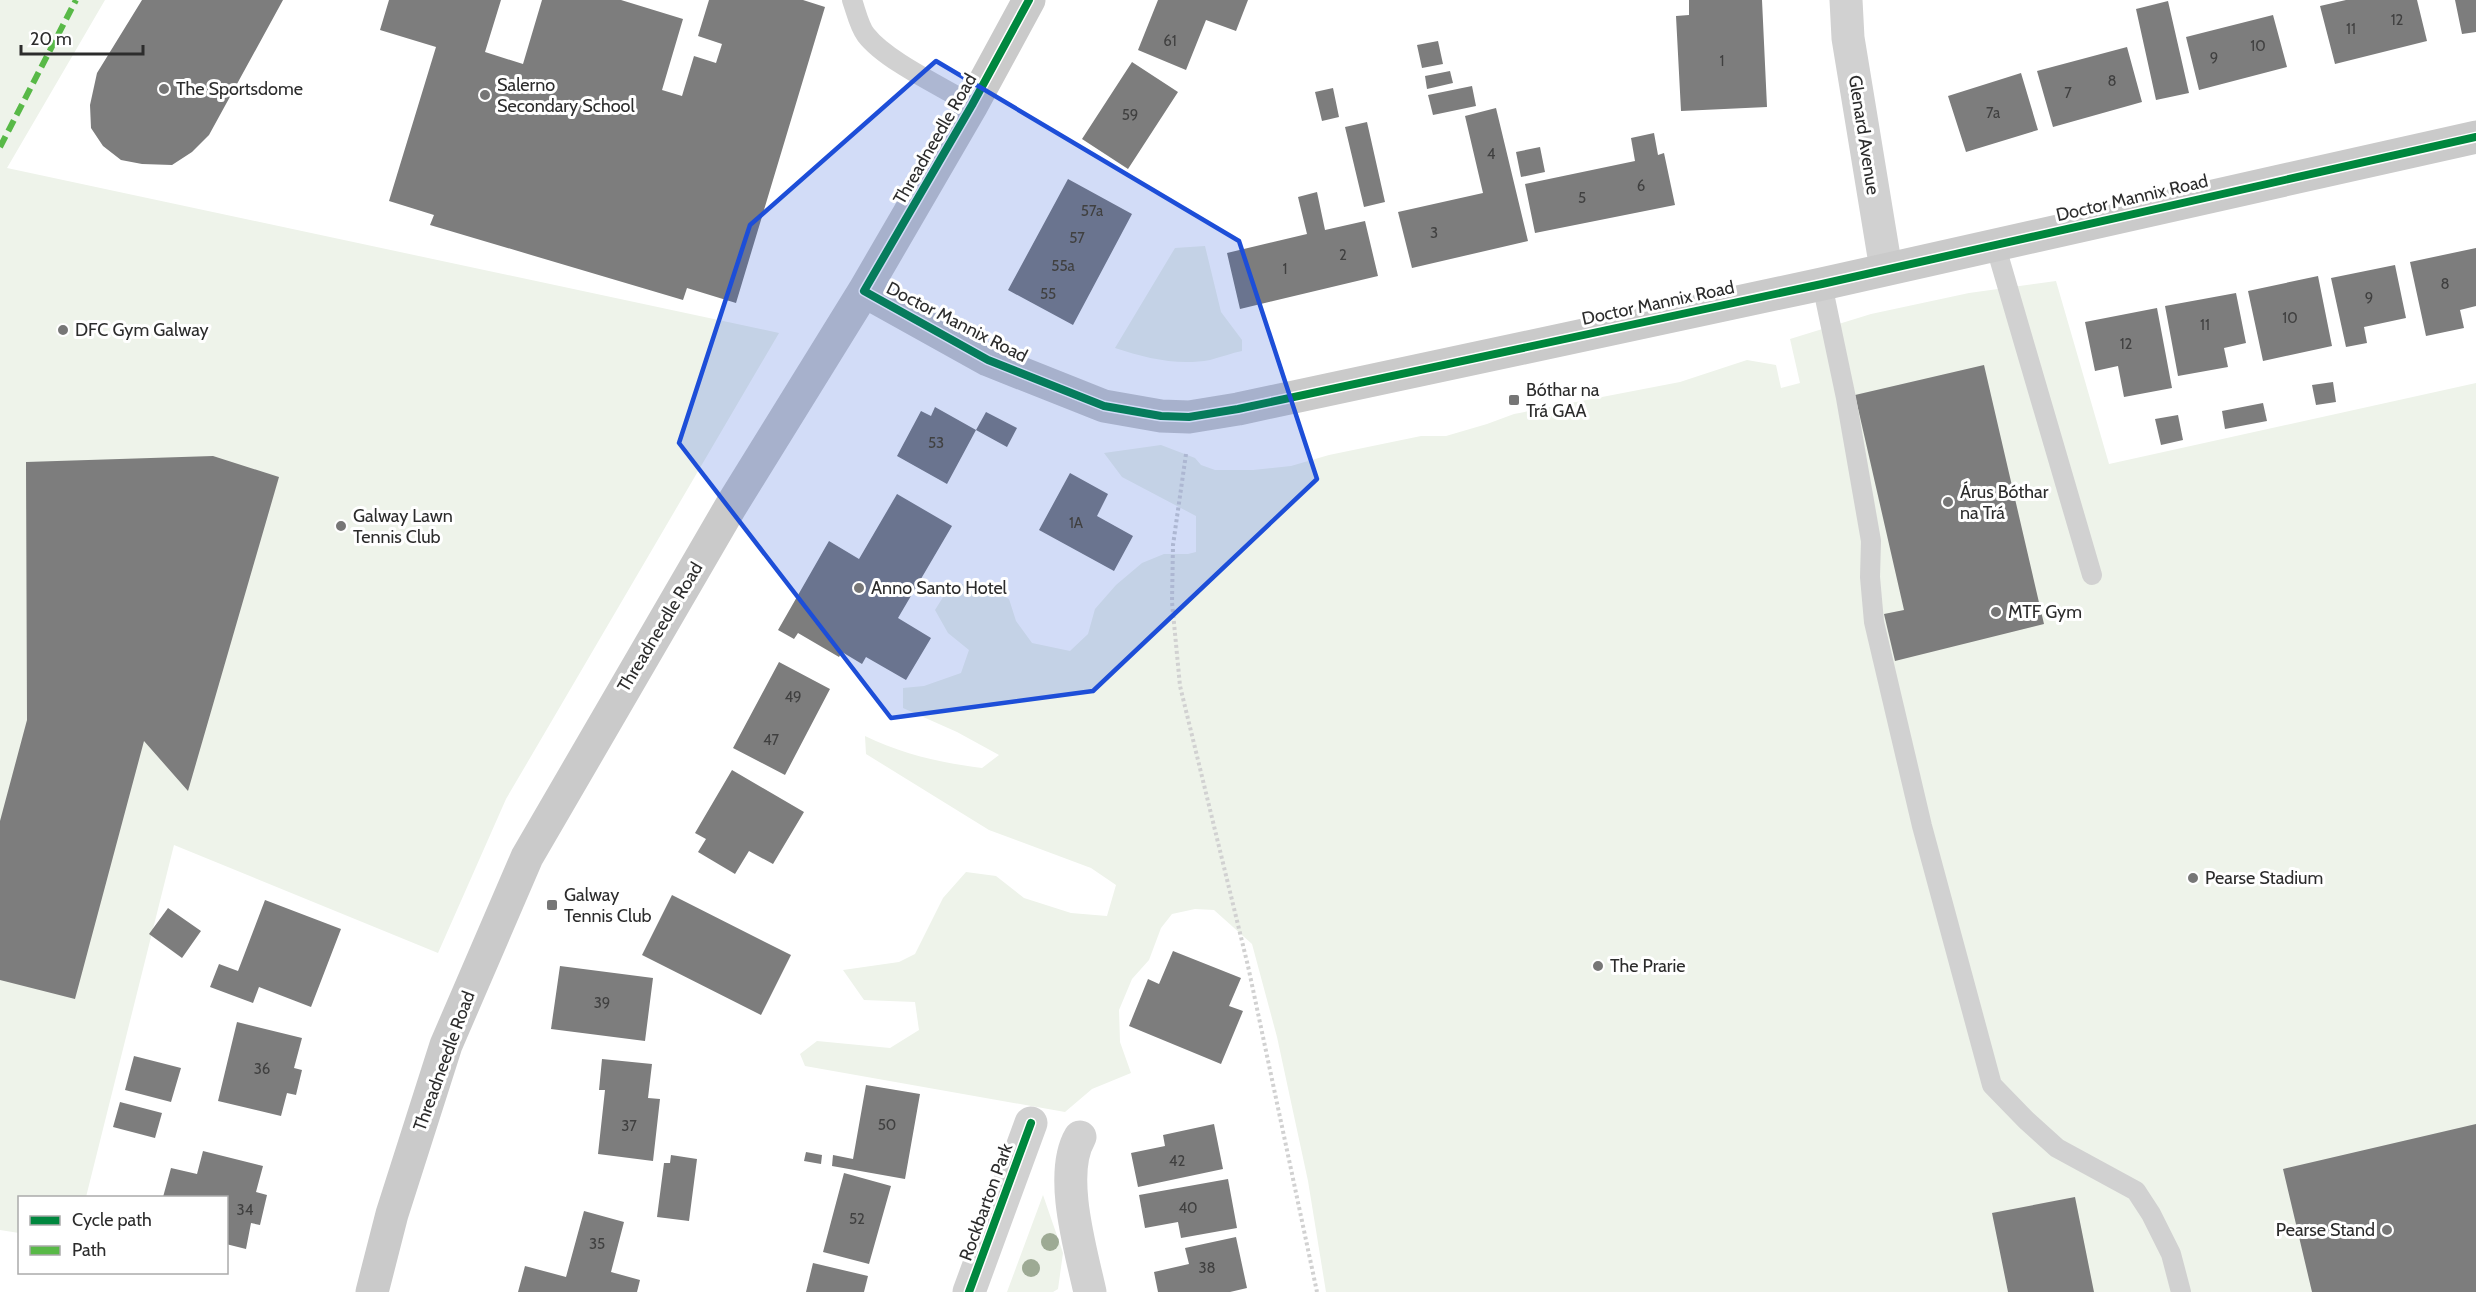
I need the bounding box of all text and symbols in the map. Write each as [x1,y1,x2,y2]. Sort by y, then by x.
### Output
house number: 12 [2391,11,2404,29]
scale bar [21,18,142,56]
house number: 11 [2346,20,2356,38]
text: 20 m [30,28,72,50]
house number: 61 [1163,32,1177,50]
house number: 10 [2250,37,2266,55]
house number: 9 [2210,49,2218,67]
house number: 1 [1720,52,1724,70]
street label: Threadneedle Road [889,70,981,208]
house number: 8 [2107,72,2117,90]
place label: Salerno Secondary School [497,74,635,117]
street label: Glenard Avenue [1844,74,1884,196]
place label: The Sportsdome [176,78,303,100]
marker: The Sportsdome [157,82,171,96]
house number: 7 [2064,84,2072,102]
marker: Salerno Secondary School [478,88,492,102]
house number: 7a [1986,104,2001,122]
house number: 59 [1122,106,1138,124]
house number: 4 [1487,145,1496,163]
street label: Doctor Mannix Road [2054,170,2210,226]
house number: 6 [1637,177,1645,195]
house number: 5 [1578,189,1586,207]
house number: 57a [1081,202,1104,220]
house number: 3 [1430,224,1438,242]
house number: 57 [1069,229,1085,247]
house number: 2 [1339,246,1347,264]
house number: 55a [1051,257,1076,275]
house number: 1 [1283,260,1287,278]
house number: 8 [2440,275,2450,293]
street label: Doctor Mannix Road [1580,276,1736,330]
street label: Doctor Mannix Road [883,277,1031,367]
house number: 55 [1040,285,1056,303]
house number: 9 [2365,289,2373,307]
house number: 10 [2282,309,2298,327]
house number: 11 [2200,316,2210,334]
place label: DFC Gym Galway [75,319,209,341]
marker: DFC Gym Galway [56,323,70,337]
house number: 12 [2120,335,2133,353]
place label: Bóthar na Trá GAA [1526,379,1600,422]
marker: Bóthar na Trá GAA [1507,393,1521,407]
house number: 53 [928,434,944,452]
place label: Árus Bóthar na Trá [1960,481,2049,524]
marker: Árus Bóthar na Trá [1941,495,1955,509]
place label: Galway Lawn Tennis Club [353,505,453,548]
house number: 1A [1069,514,1084,532]
marker: Galway Lawn Tennis Club [334,519,348,533]
street label: Threadneedle Road [613,558,707,696]
place label: Anno Santo Hotel [871,577,1008,599]
marker: Anno Santo Hotel [852,581,866,595]
place label: MTF Gym [2008,601,2082,623]
marker: MTF Gym [1989,605,2003,619]
house number: 49 [784,688,802,706]
house number: 47 [763,731,780,749]
place label: Pearse Stadium [2205,867,2323,889]
marker: Pearse Stadium [2186,871,2200,885]
place label: Galway Tennis Club [564,884,652,927]
marker: Galway Tennis Club [545,898,559,912]
place label: The Prarie [1610,955,1686,977]
marker: The Prarie [1591,959,1605,973]
street label: Threadneedle Road [408,988,480,1134]
house number: 39 [594,994,610,1012]
house number: 36 [254,1060,270,1078]
house number: 50 [878,1116,896,1134]
house number: 37 [621,1117,637,1135]
street label: Rockbarton Park [955,1139,1018,1264]
house number: 42 [1169,1152,1185,1170]
legend [18,1196,228,1274]
house number: 40 [1178,1199,1198,1217]
house number: 34 [237,1201,254,1219]
text: Cycle path [72,1209,152,1231]
house number: 52 [849,1210,865,1228]
place label: Pearse Stand [2276,1219,2375,1241]
marker: Pearse Stand [2380,1223,2394,1237]
house number: 35 [589,1235,605,1253]
text: Path [72,1239,106,1261]
house number: 38 [1198,1259,1216,1277]

